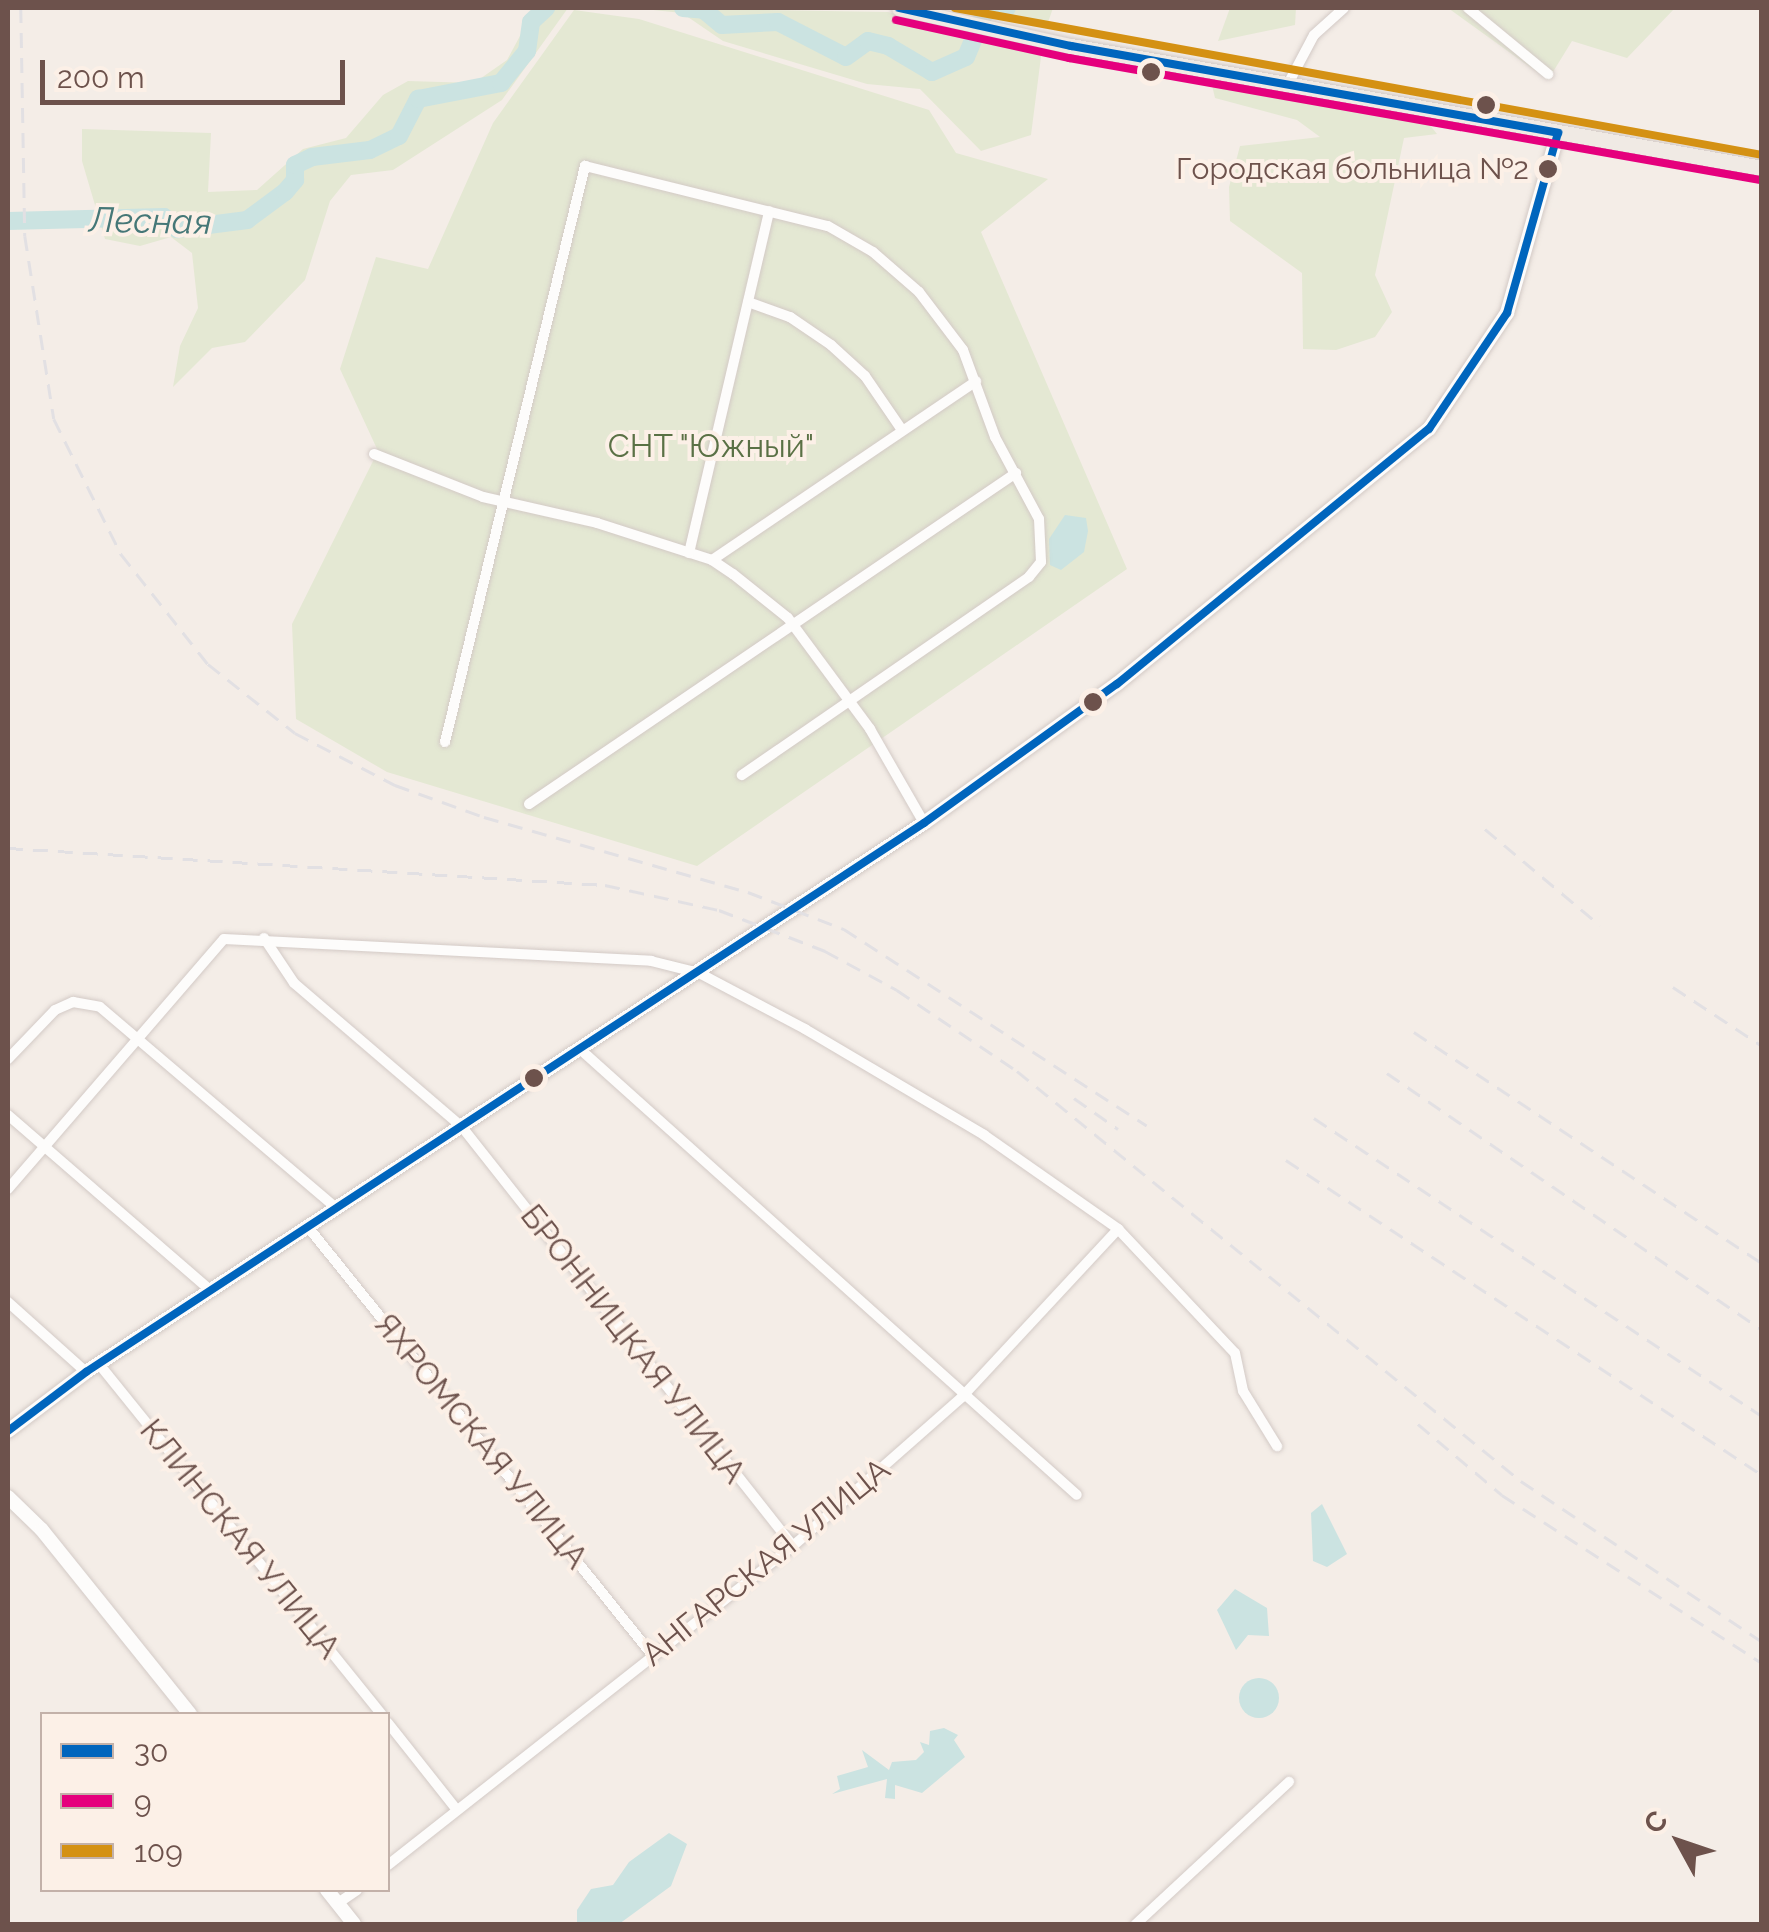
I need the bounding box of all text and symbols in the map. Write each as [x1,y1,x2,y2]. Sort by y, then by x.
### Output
scale bar [45,40,350,102]
text: 200 m [57,60,145,95]
unlabelled marker [1141,62,1161,82]
unlabelled marker [1476,95,1496,115]
place label: Городская больница №2 [1176,151,1529,187]
marker: Городская больница №2 [1538,159,1558,179]
water label: Лесная [88,199,212,243]
park label: СНТ "Южный" [607,427,815,465]
unlabelled marker [1083,692,1103,712]
unlabelled marker [524,1068,544,1088]
street label: БРОННИЦКАЯ УЛИЦА [512,1197,754,1491]
street label: ЯХРОМСКАЯ УЛИЦА [366,1306,596,1576]
street label: КЛИНСКАЯ УЛИЦА [132,1412,348,1666]
street label: АНГАРСКАЯ УЛИЦА [634,1450,898,1674]
legend [40,1712,390,1892]
text: 30 [134,1734,168,1769]
text: 9 [134,1784,152,1819]
north arrow [1629,1792,1729,1892]
text: С [1637,1804,1674,1840]
text: 109 [134,1834,183,1869]

